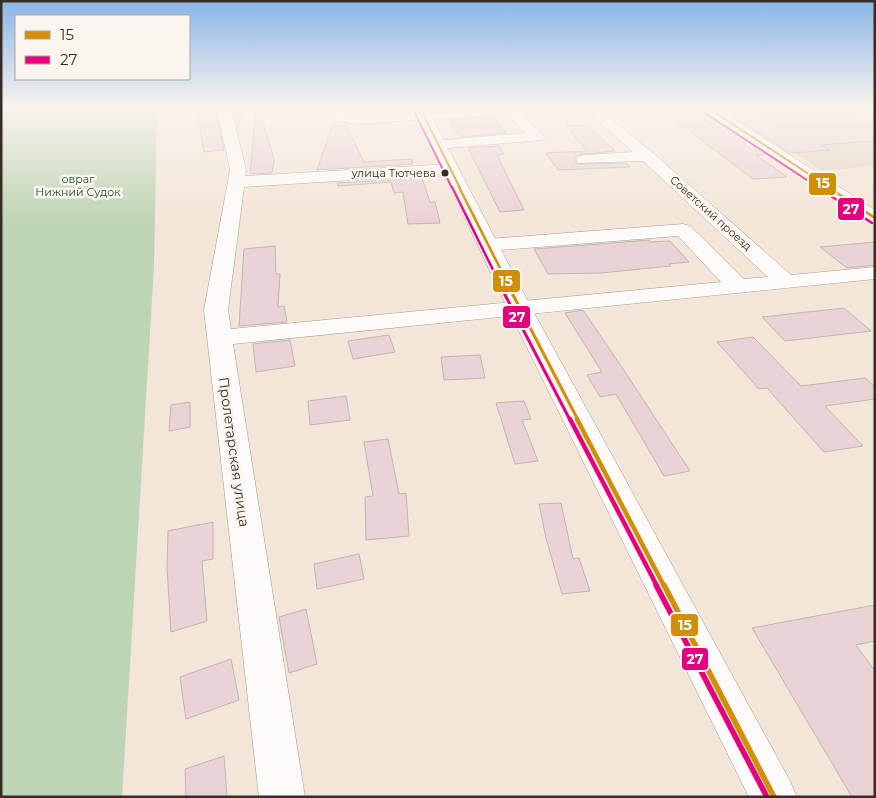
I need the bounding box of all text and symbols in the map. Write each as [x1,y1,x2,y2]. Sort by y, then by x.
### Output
legend [15,15,190,80]
text: 15 [60,25,74,44]
text: 27 [60,50,77,69]
place label: улица Тютчева [350,166,436,180]
marker: улица Тютчева [440,168,450,178]
park label: овраг Нижний Судок [35,172,121,199]
line badge: 15 [808,172,837,196]
street label: Советский проезд [667,173,755,253]
text: 15 [816,174,830,192]
line badge: 27 [837,197,865,221]
text: 27 [843,200,860,218]
line badge: 15 [492,269,521,293]
text: 15 [499,272,513,290]
line badge: 27 [502,305,531,329]
text: 27 [509,308,526,326]
street label: Пролетарская улица [215,376,253,528]
line badge: 15 [670,613,699,637]
text: 15 [678,616,692,634]
line badge: 27 [681,647,709,671]
text: 27 [687,650,704,668]

